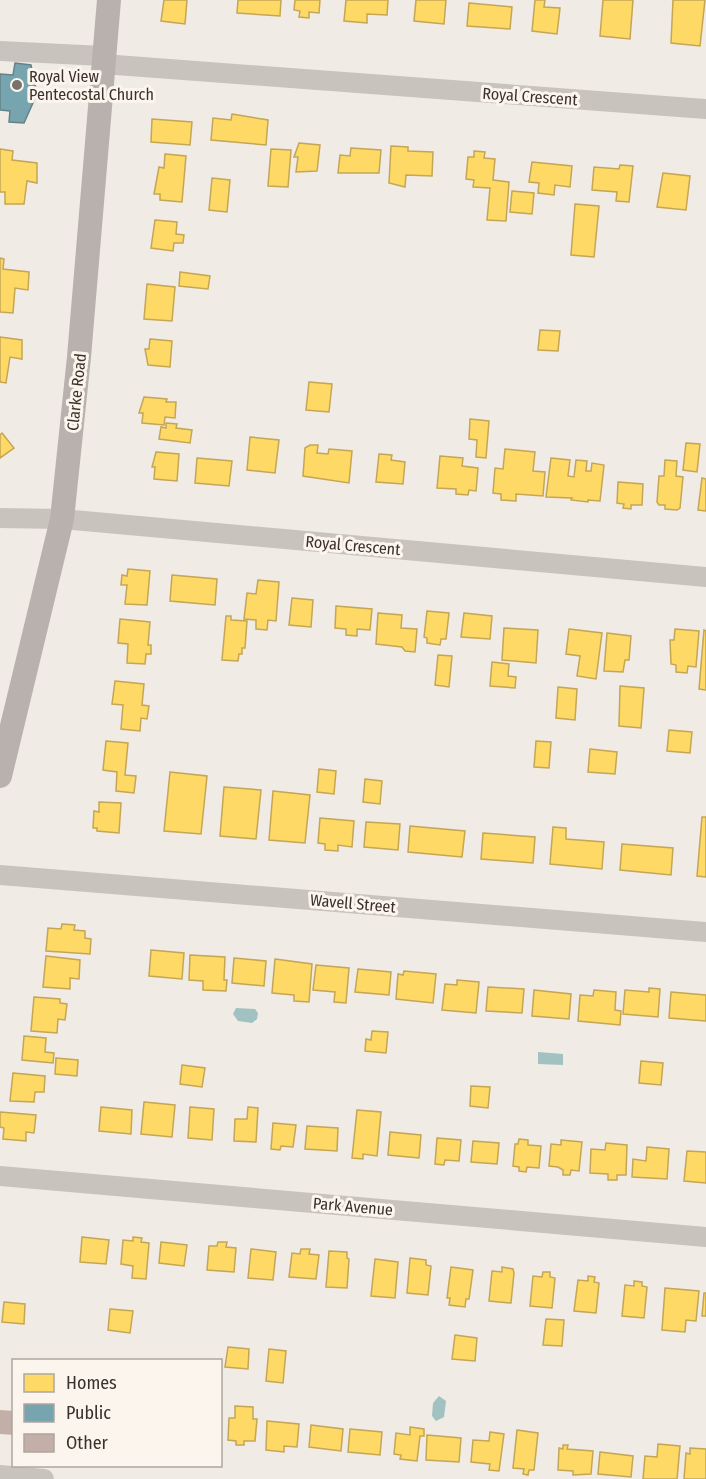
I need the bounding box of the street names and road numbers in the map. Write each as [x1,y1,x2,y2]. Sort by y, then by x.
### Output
street label: Royal Crescent [482,84,579,109]
street label: Clarke Road [63,352,90,432]
street label: Royal Crescent [305,532,402,559]
street label: Wavell Street [309,890,397,917]
street label: Park Avenue [312,1194,394,1219]

